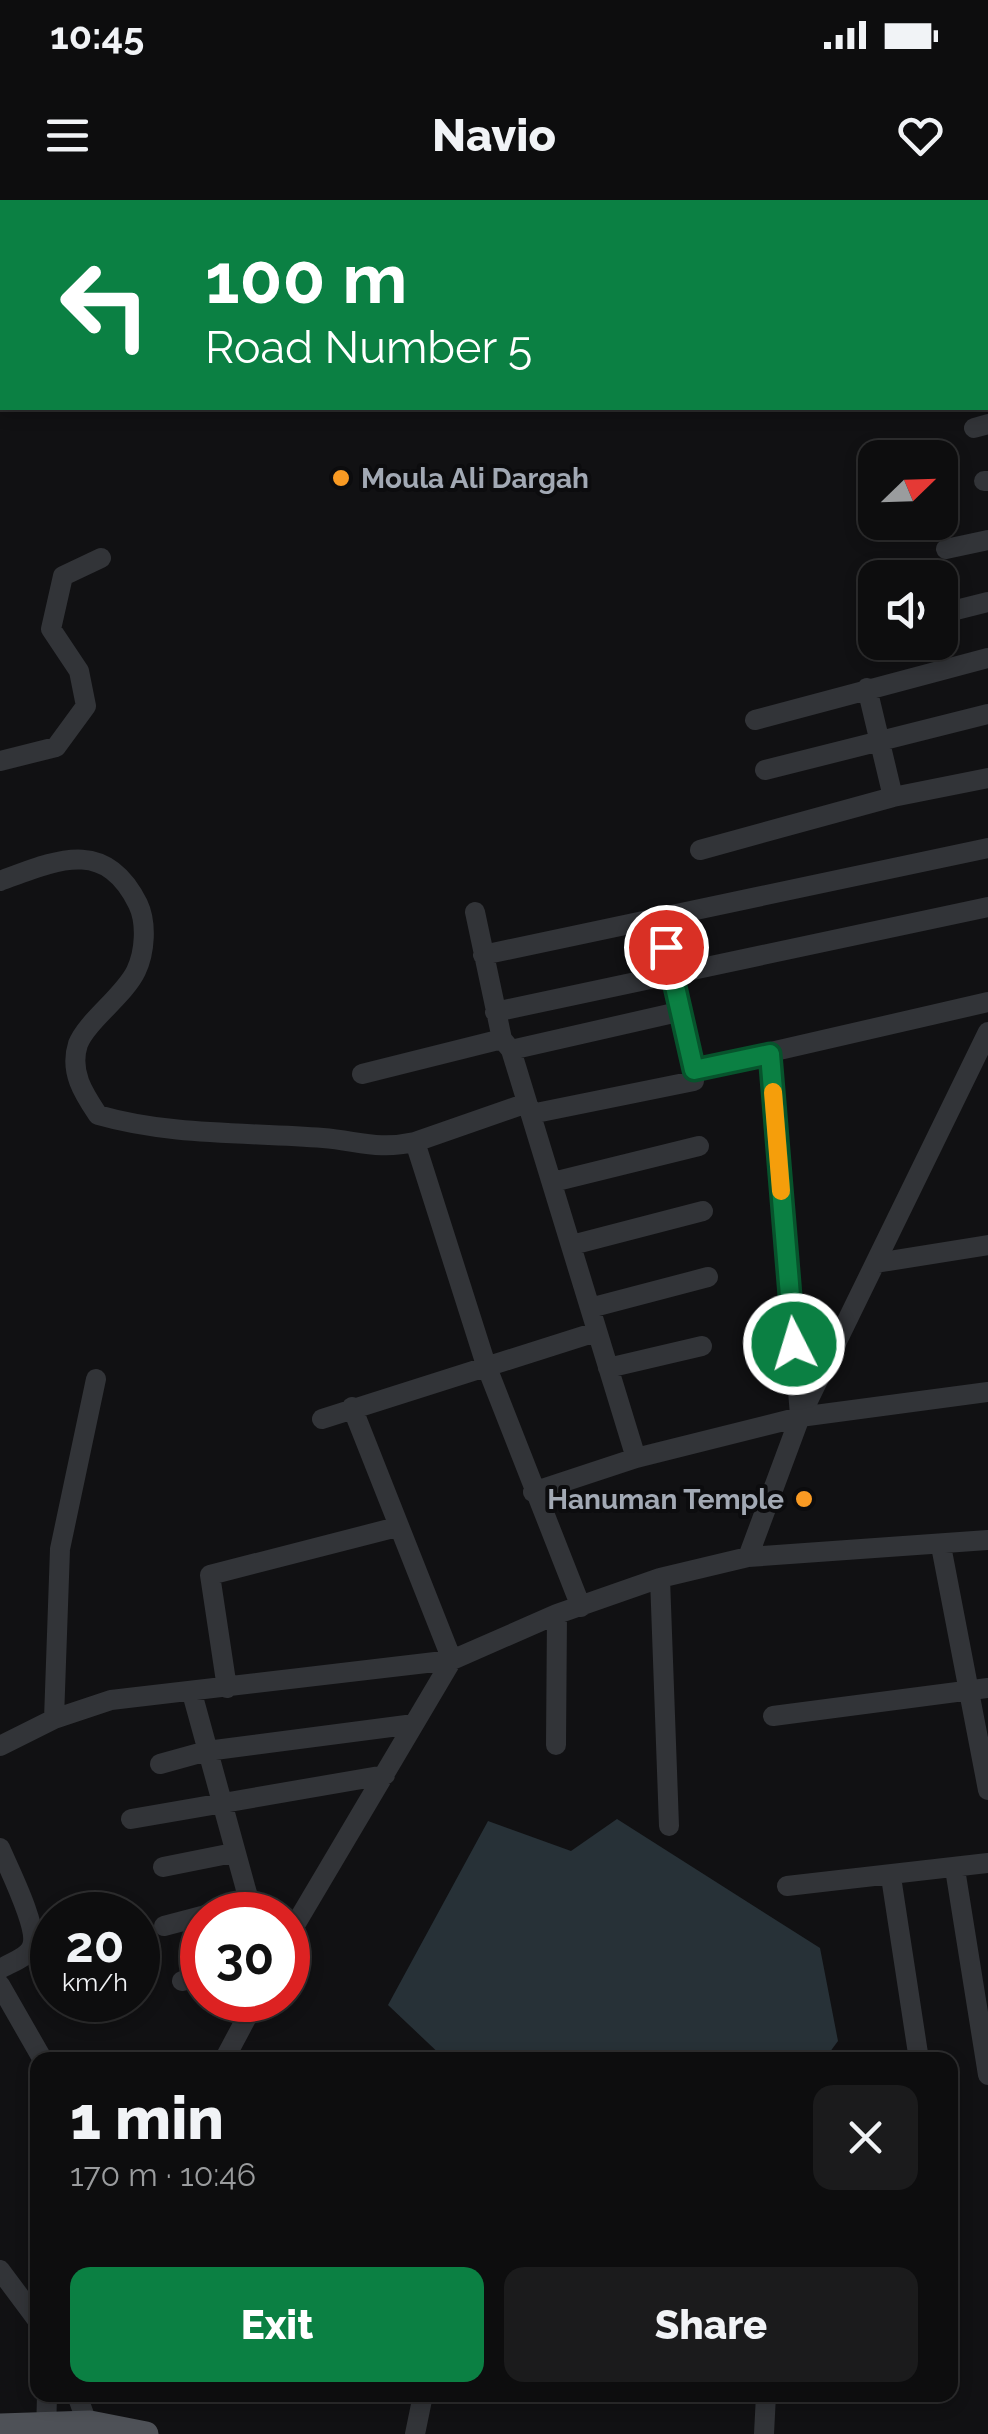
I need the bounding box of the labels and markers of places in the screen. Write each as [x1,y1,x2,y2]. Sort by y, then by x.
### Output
place label: Moula Ali Dargah [361,462,589,495]
marker: Moula Ali Dargah [330,467,352,489]
pin [624,905,709,990]
place label: Hanuman Temple [547,1483,784,1516]
marker: Hanuman Temple [793,1488,815,1510]

